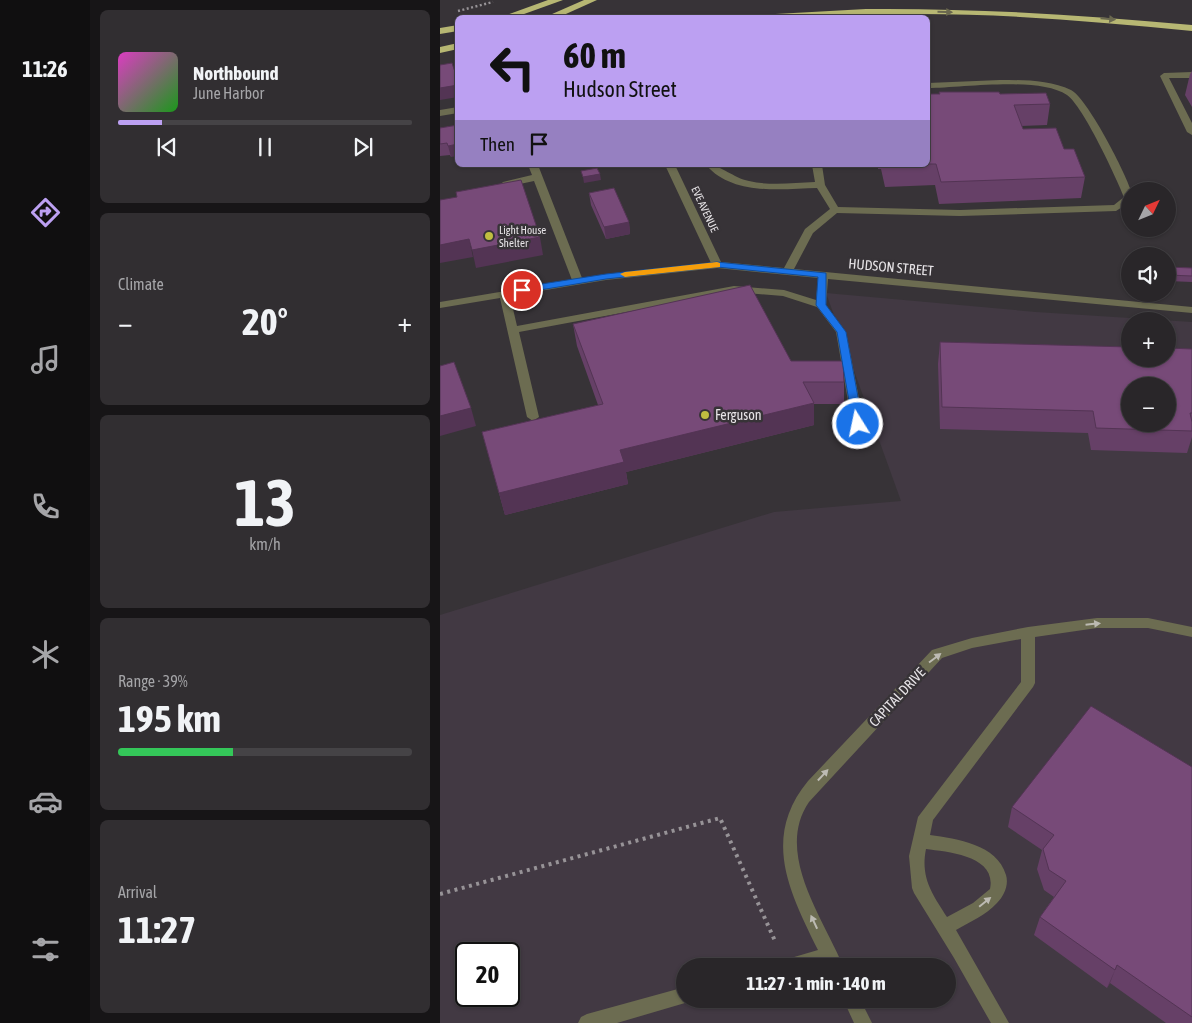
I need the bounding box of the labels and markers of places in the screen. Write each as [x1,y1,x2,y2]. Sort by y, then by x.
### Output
place label: Light House Shelter [499,224,546,249]
marker: Light House Shelter [483,230,495,242]
pin [501,269,543,311]
place label: Ferguson [715,407,762,423]
marker: Ferguson [699,409,711,421]

